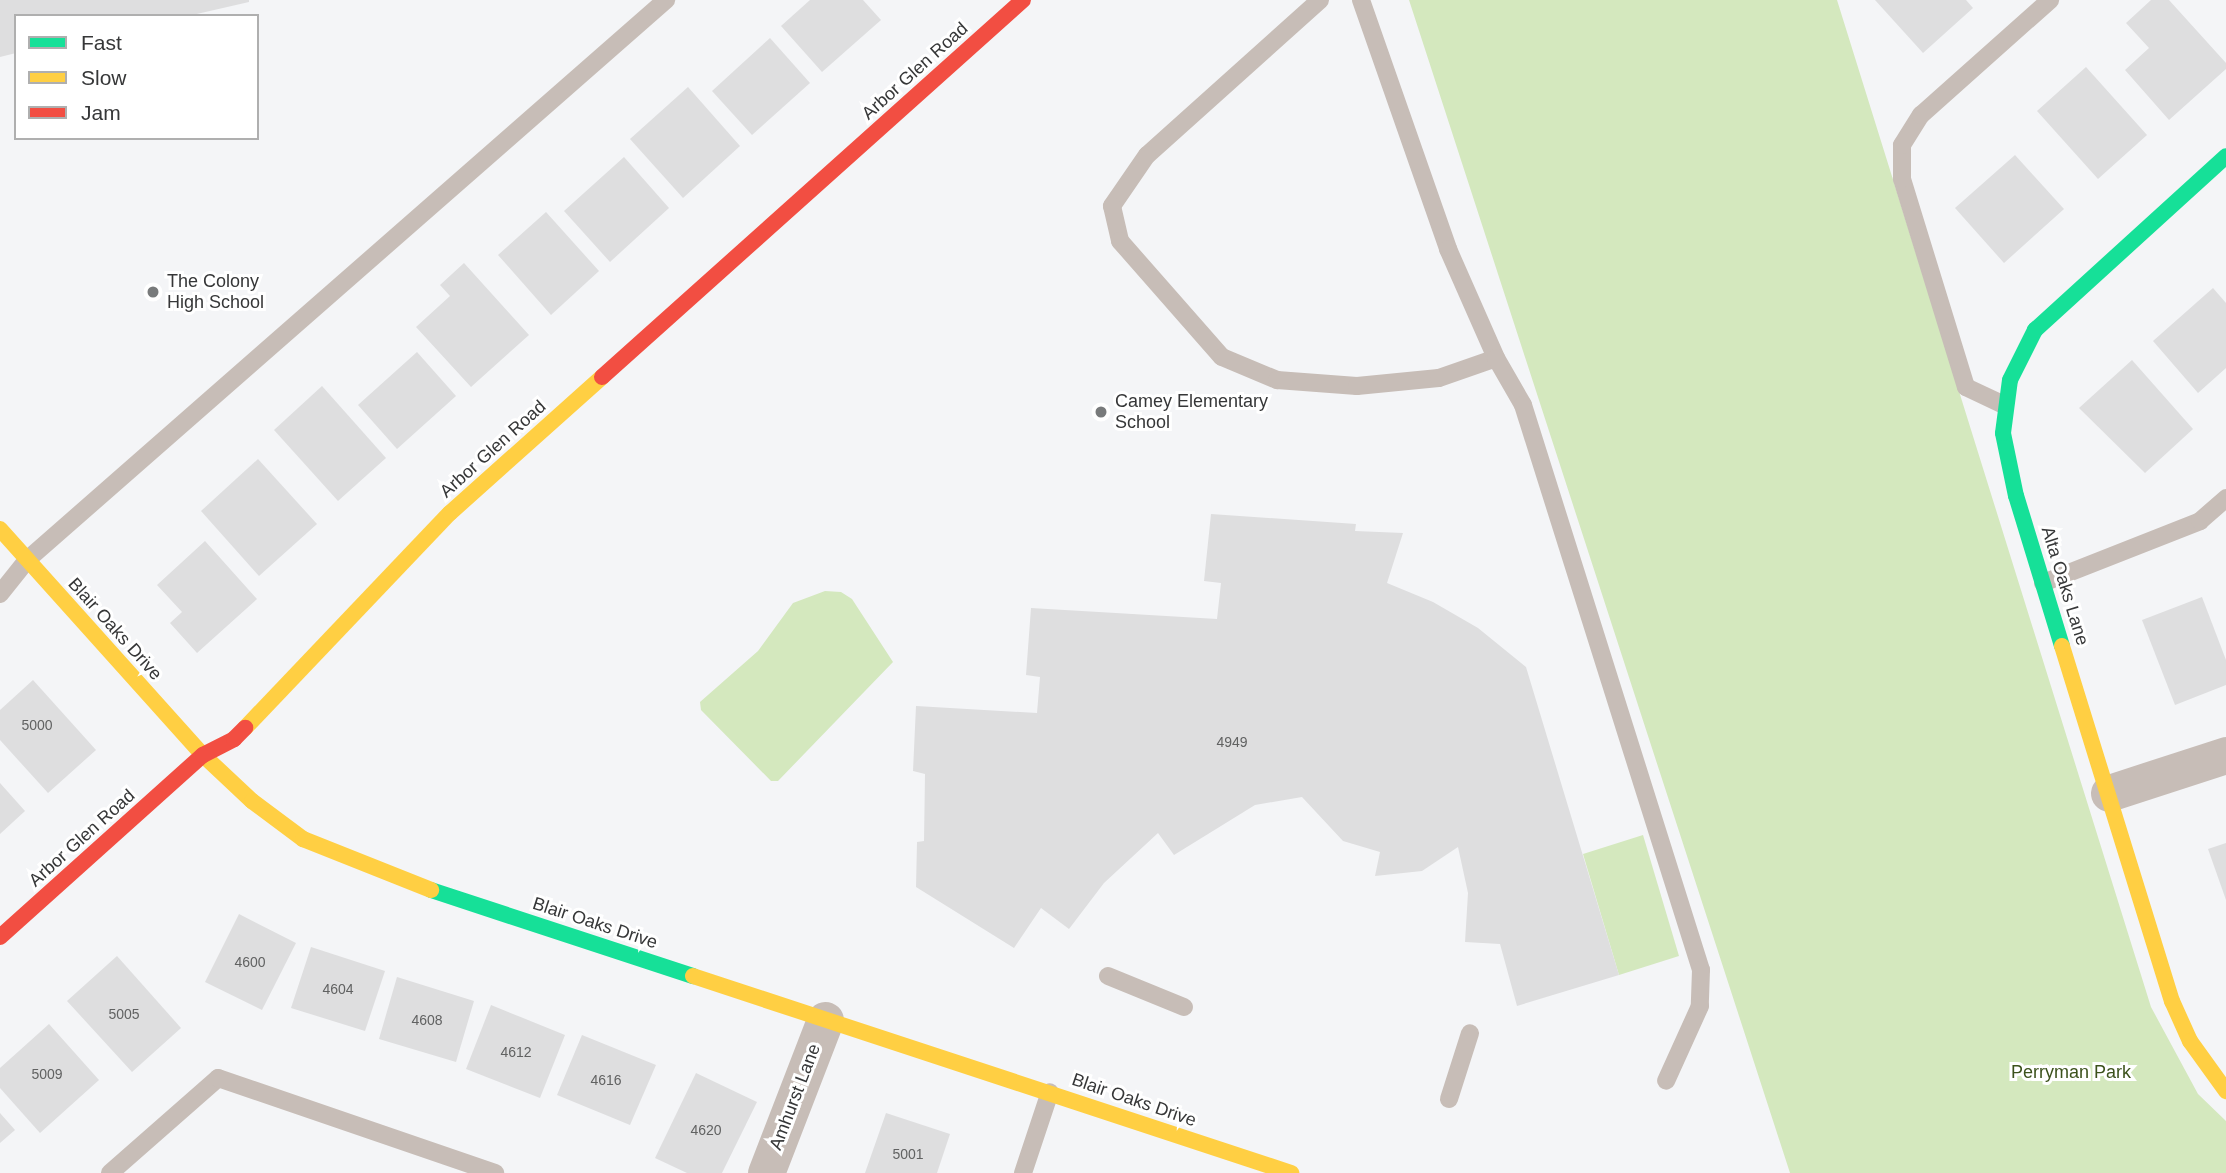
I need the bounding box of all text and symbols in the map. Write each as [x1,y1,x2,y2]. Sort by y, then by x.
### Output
legend [14,14,259,140]
street label: Arbor Glen Road [858,18,972,124]
text: Fast [81,31,122,54]
text: Slow [81,66,127,89]
text: Jam [81,101,121,124]
place label: The Colony High School [167,271,264,314]
marker: The Colony High School [145,284,161,300]
place label: Camey Elementary School [1115,391,1268,434]
street label: Arbor Glen Road [436,396,550,502]
marker: Camey Elementary School [1093,404,1109,420]
street label: Alta Oaks Lane [2037,524,2093,648]
street label: Blair Oaks Drive [63,573,167,685]
house number: 5000 [21,717,53,733]
house number: 4949 [1216,734,1248,750]
street label: Arbor Glen Road [25,785,139,891]
street label: Blair Oaks Drive [530,893,660,953]
house number: 4600 [234,954,266,970]
house number: 4604 [322,981,354,997]
house number: 5005 [108,1006,140,1022]
house number: 4608 [411,1012,443,1028]
street label: Amhurst Lane [765,1041,825,1153]
house number: 4612 [500,1044,532,1060]
park label: Perryman Park [2011,1061,2131,1083]
house number: 5009 [31,1066,63,1082]
street label: Blair Oaks Drive [1069,1069,1199,1131]
house number: 4616 [590,1072,622,1088]
house number: 4620 [690,1122,722,1138]
house number: 5001 [892,1146,924,1162]

